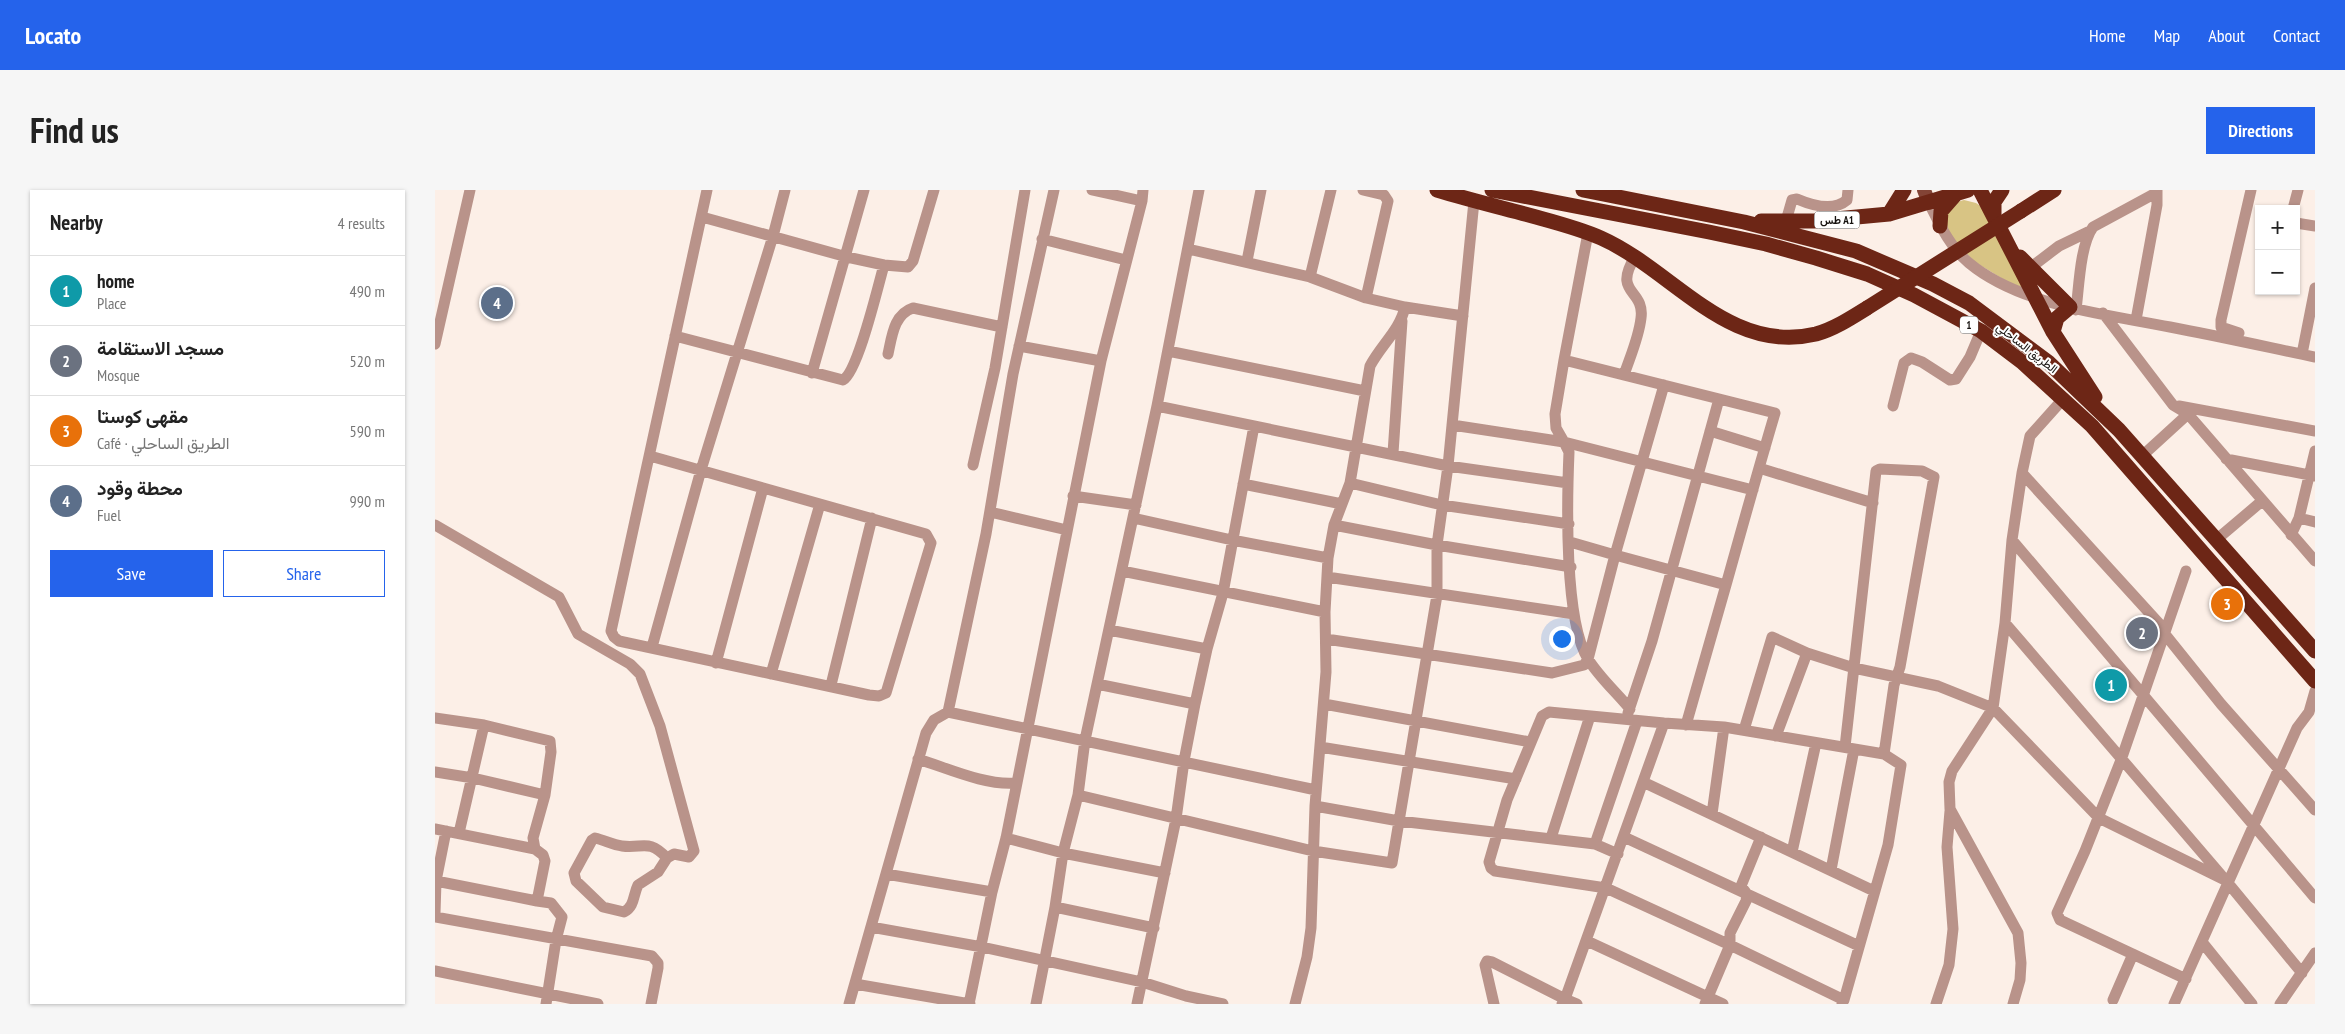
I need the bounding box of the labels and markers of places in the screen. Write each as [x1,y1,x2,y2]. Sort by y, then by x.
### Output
pin: 4 [481,284,513,322]
pin: 3 [2211,585,2243,623]
pin: 2 [2126,614,2158,652]
pin: 1 [2095,666,2127,704]

